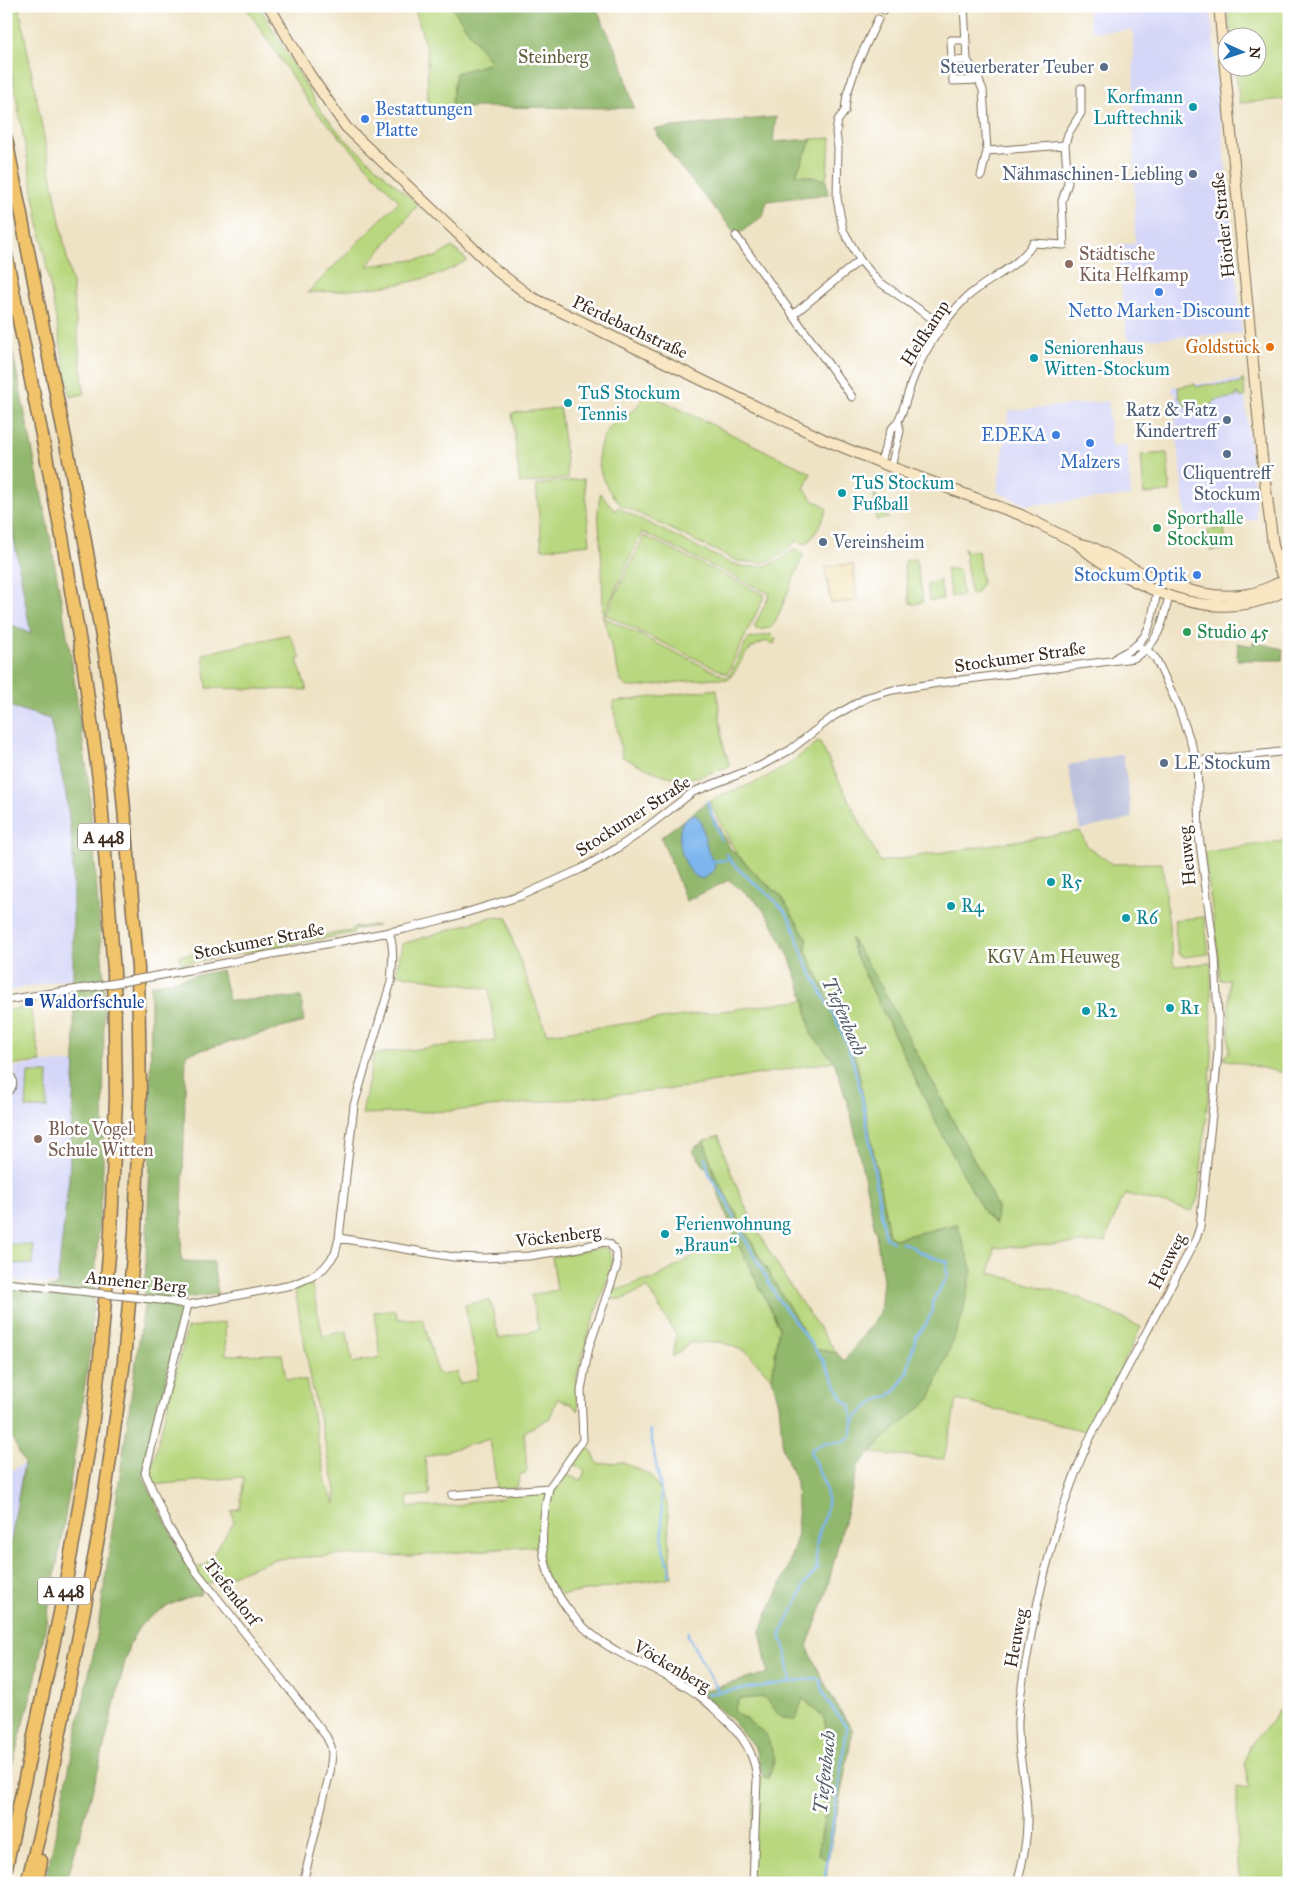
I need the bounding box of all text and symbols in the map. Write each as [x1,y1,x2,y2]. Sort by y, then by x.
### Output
north arrow [1218,28,1268,78]
park label: Steinberg [518,46,589,69]
text: N [1246,46,1263,59]
place label: Steuerberater Teuber [940,56,1094,78]
marker: Steuerberater Teuber [1098,61,1110,73]
place label: Korfmann Lufttechnik [1093,86,1184,129]
place label: Bestattungen Platte [375,98,473,141]
marker: Korfmann Lufttechnik [1187,101,1199,113]
marker: Bestattungen Platte [359,113,371,125]
place label: Nähmaschinen-Liebling [1002,163,1184,186]
marker: Nähmaschinen-Liebling [1187,168,1199,180]
street label: Hörder Straße [1207,171,1239,279]
place label: Städtische Kita Helfkamp [1079,243,1188,286]
marker: Städtische Kita Helfkamp [1063,258,1075,270]
marker: Netto Marken-Discount [1153,286,1165,298]
street label: Pferdebachstraße [569,291,691,363]
street label: Helfkamp [896,296,954,370]
place label: Netto Marken-Discount [1068,300,1251,322]
place label: Goldstück [1185,336,1261,358]
place label: Seniorenhaus Witten-Stockum [1044,337,1170,380]
marker: Goldstück [1264,341,1276,353]
marker: Seniorenhaus Witten-Stockum [1028,352,1040,364]
place label: TuS Stockum Tennis [578,382,680,425]
marker: TuS Stockum Tennis [562,397,574,409]
place label: Ratz & Fatz Kindertreff [1125,399,1220,442]
marker: Ratz & Fatz Kindertreff [1221,414,1233,426]
place label: EDEKA [981,424,1046,446]
marker: EDEKA [1050,429,1062,441]
marker: Malzers [1084,437,1096,449]
marker: Cliquentreff Stockum [1221,448,1233,460]
place label: Malzers [1060,451,1120,473]
place label: Cliquentreff Stockum [1183,462,1275,505]
place label: TuS Stockum Fußball [852,472,954,515]
marker: TuS Stockum Fußball [836,487,848,499]
place label: Sporthalle Stockum [1167,507,1243,550]
marker: Sporthalle Stockum [1151,522,1163,534]
place label: Vereinsheim [832,531,925,553]
marker: Vereinsheim [817,536,829,548]
place label: Stockum Optik [1074,564,1188,586]
marker: Stockum Optik [1191,569,1203,581]
place label: Studio 45 [1197,621,1269,643]
marker: Studio 45 [1181,626,1193,638]
street label: Stockumer Straße [953,637,1087,677]
place label: LE Stockum [1174,752,1271,774]
marker: LE Stockum [1158,757,1170,769]
street label: Stockumer Straße [571,771,695,861]
road number: A 448 [78,824,130,850]
street label: Heuweg [1173,825,1202,887]
place label: R5 [1061,871,1083,893]
marker: R5 [1045,876,1057,888]
place label: R4 [961,895,985,917]
marker: R4 [945,900,957,912]
place label: R6 [1136,907,1159,929]
marker: R6 [1120,912,1132,924]
street label: Stockumer Straße [192,918,326,964]
park label: KGV Am Heuweg [987,946,1120,969]
water label: Tiefenbach [817,973,872,1059]
place label: Waldorfschule [39,991,145,1013]
marker: Waldorfschule [23,996,35,1008]
place label: R1 [1180,997,1200,1019]
place label: R2 [1096,1000,1118,1022]
marker: R1 [1164,1002,1176,1014]
marker: R2 [1080,1005,1092,1017]
place label: Blote Vogel Schule Witten [48,1118,154,1161]
marker: Blote Vogel Schule Witten [32,1133,44,1145]
place label: Ferienwohnung „Braun“ [675,1213,791,1256]
street label: Vöckenberg [513,1220,603,1253]
marker: Ferienwohnung „Braun“ [659,1228,671,1240]
street label: Heuweg [1144,1229,1192,1293]
street label: Annener Berg [83,1266,188,1299]
street label: Tiefendorf [199,1554,267,1632]
road number: A 448 [38,1578,90,1604]
street label: Heuweg [999,1606,1034,1670]
street label: Vöckenberg [628,1635,715,1698]
water label: Tiefenbach [809,1729,840,1815]

